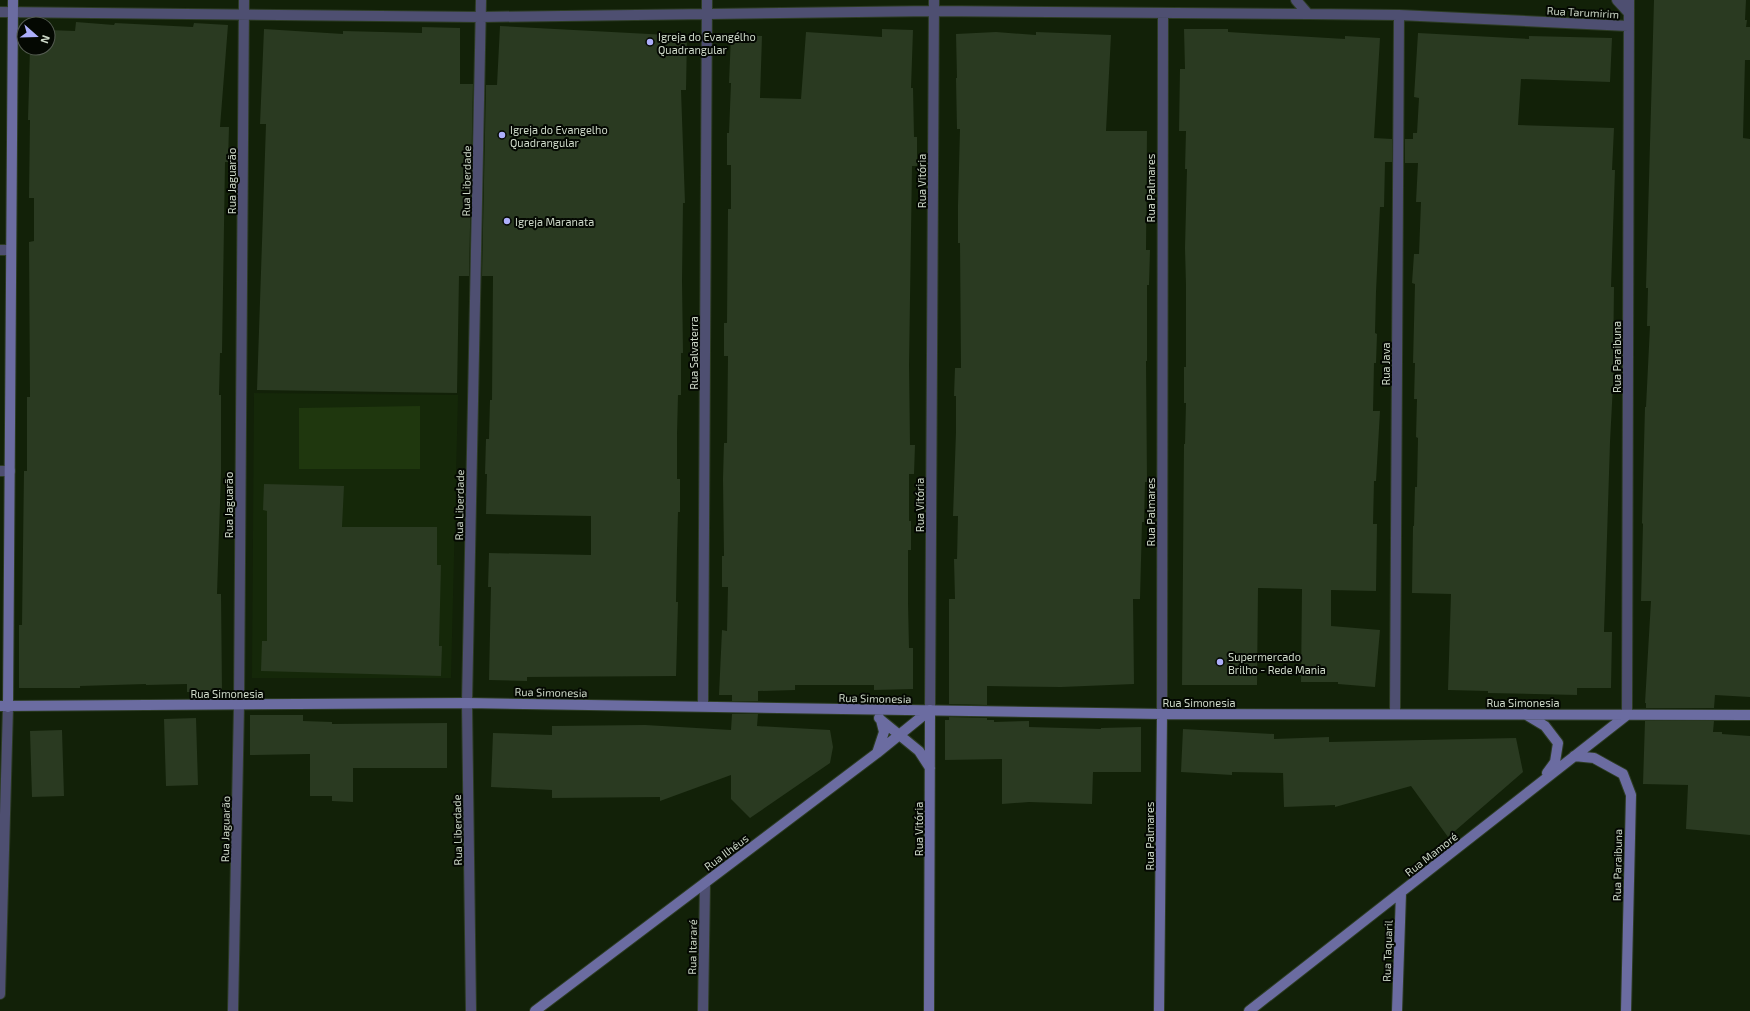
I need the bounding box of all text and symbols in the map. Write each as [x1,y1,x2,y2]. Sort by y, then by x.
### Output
street label: Rua Tarumirim [1546,4,1620,20]
north arrow [16,16,56,56]
place label: Igreja do Evangélho Quadrangular [658,30,756,57]
text: N [38,34,53,46]
marker: Igreja do Evangélho Quadrangular [645,37,655,47]
place label: Igreja do Evangelho Quadrangular [510,123,608,150]
marker: Igreja do Evangelho Quadrangular [497,130,507,140]
street label: Rua Liberdade [459,145,473,217]
street label: Rua Jaguarão [225,148,238,214]
street label: Rua Palmares [1144,153,1157,222]
street label: Rua Vitória [915,154,928,208]
place label: Igreja Maranata [515,215,594,229]
marker: Igreja Maranata [502,216,512,226]
street label: Rua Salvaterra [687,316,700,390]
street label: Rua Paraibuna [1610,321,1623,393]
street label: Rua Java [1379,343,1392,385]
street label: Rua Liberdade [452,469,466,541]
street label: Rua Jaguarão [222,472,235,538]
street label: Rua Palmares [1144,477,1157,546]
street label: Rua Vitória [913,478,926,532]
place label: Supermercado Brilho - Rede Mania [1228,650,1326,676]
marker: Supermercado Brilho - Rede Mania [1215,657,1225,667]
street label: Rua Simonesia [514,685,588,699]
street label: Rua Simonesia [191,687,264,700]
street label: Rua Simonesia [838,691,912,705]
street label: Rua Simonesia [1163,696,1236,709]
street label: Rua Simonesia [1487,696,1560,709]
street label: Rua Liberdade [450,794,464,866]
street label: Rua Jaguarão [218,796,232,862]
street label: Rua Palmares [1143,801,1156,870]
street label: Rua Vitória [912,802,925,856]
street label: Rua Mamoré [1402,829,1460,879]
street label: Rua Paraibuna [1610,829,1624,901]
street label: Rua Ilhéus [701,831,751,873]
street label: Rua Itararé [685,919,699,975]
street label: Rua Taquaril [1379,919,1395,982]

